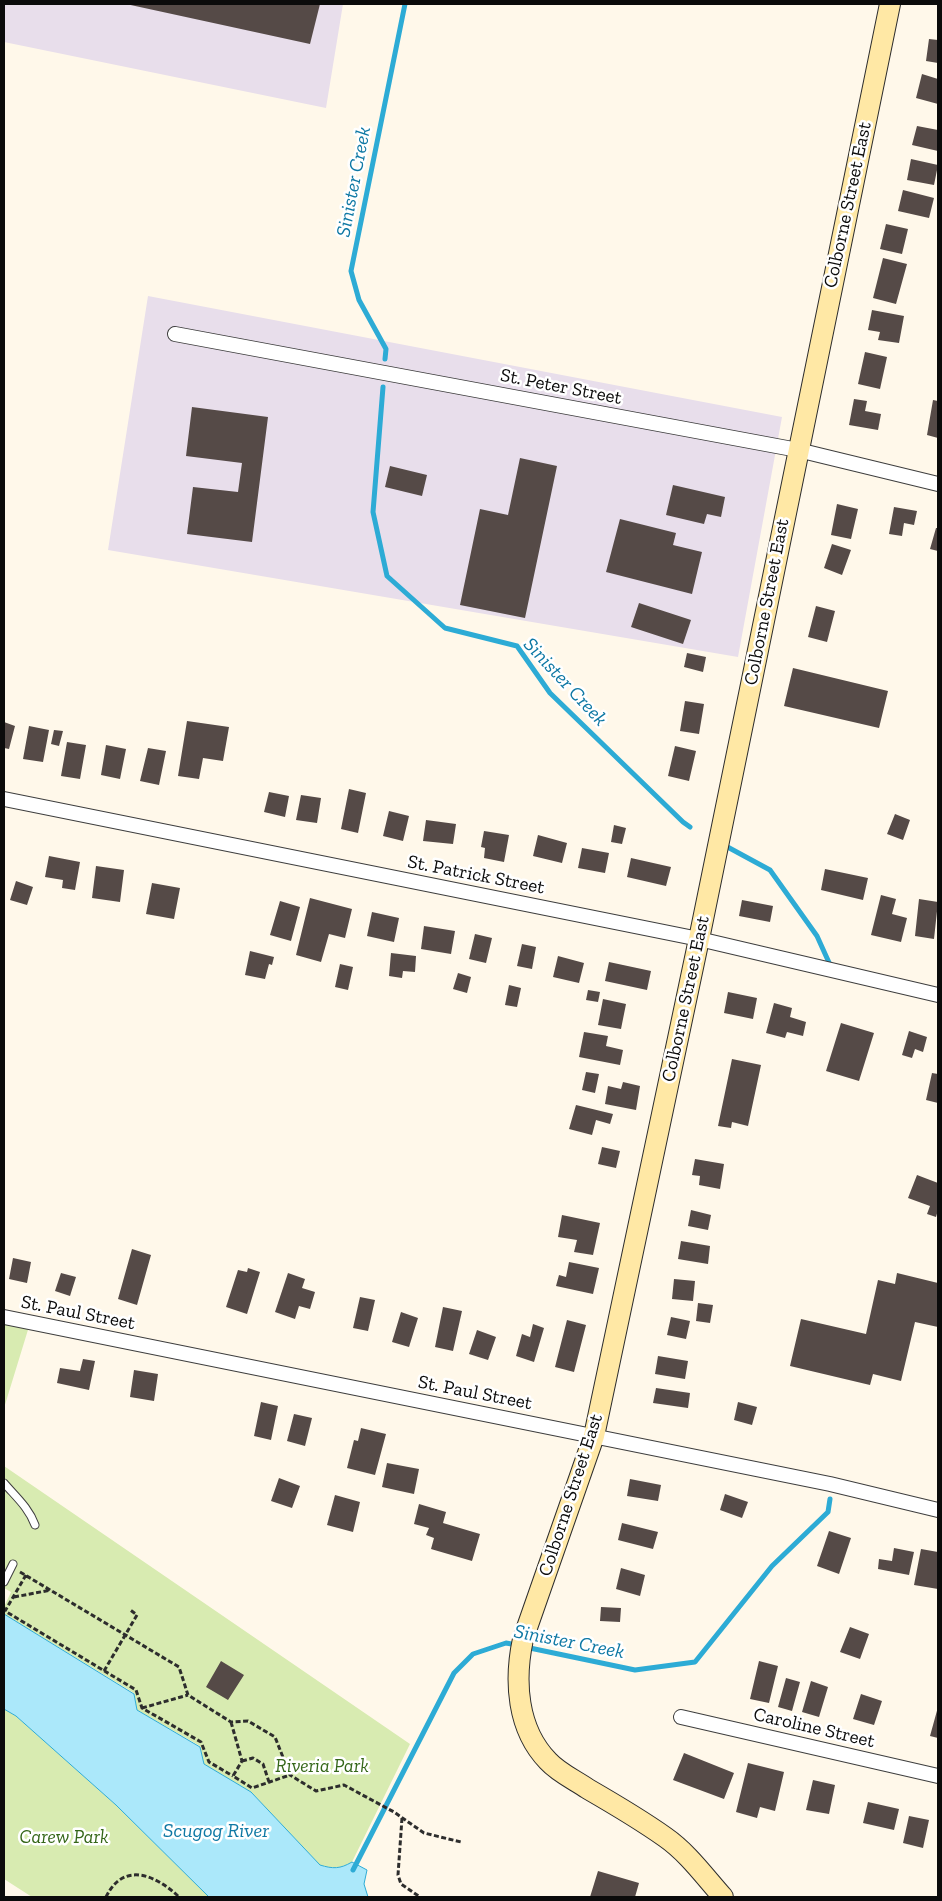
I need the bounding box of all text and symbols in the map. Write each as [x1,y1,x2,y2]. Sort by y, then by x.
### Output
street label: Colborne Street East [819,120,877,290]
water label: Sinister Creek [332,125,376,239]
street label: St. Peter Street [498,364,624,410]
street label: Colborne Street East [740,517,794,687]
water label: Sinister Creek [518,633,612,731]
street label: St. Patrick Street [406,851,546,899]
street label: Colborne Street East [657,914,715,1084]
street label: St. Paul Street [19,1291,137,1335]
street label: St. Paul Street [416,1371,534,1415]
street label: Colborne Street East [534,1411,608,1579]
water label: Sinister Creek [512,1620,626,1664]
street label: Caroline Street [751,1703,877,1753]
park label: Riveria Park [275,1756,369,1778]
water label: Scugog River [163,1819,269,1843]
park label: Carew Park [20,1827,108,1849]

